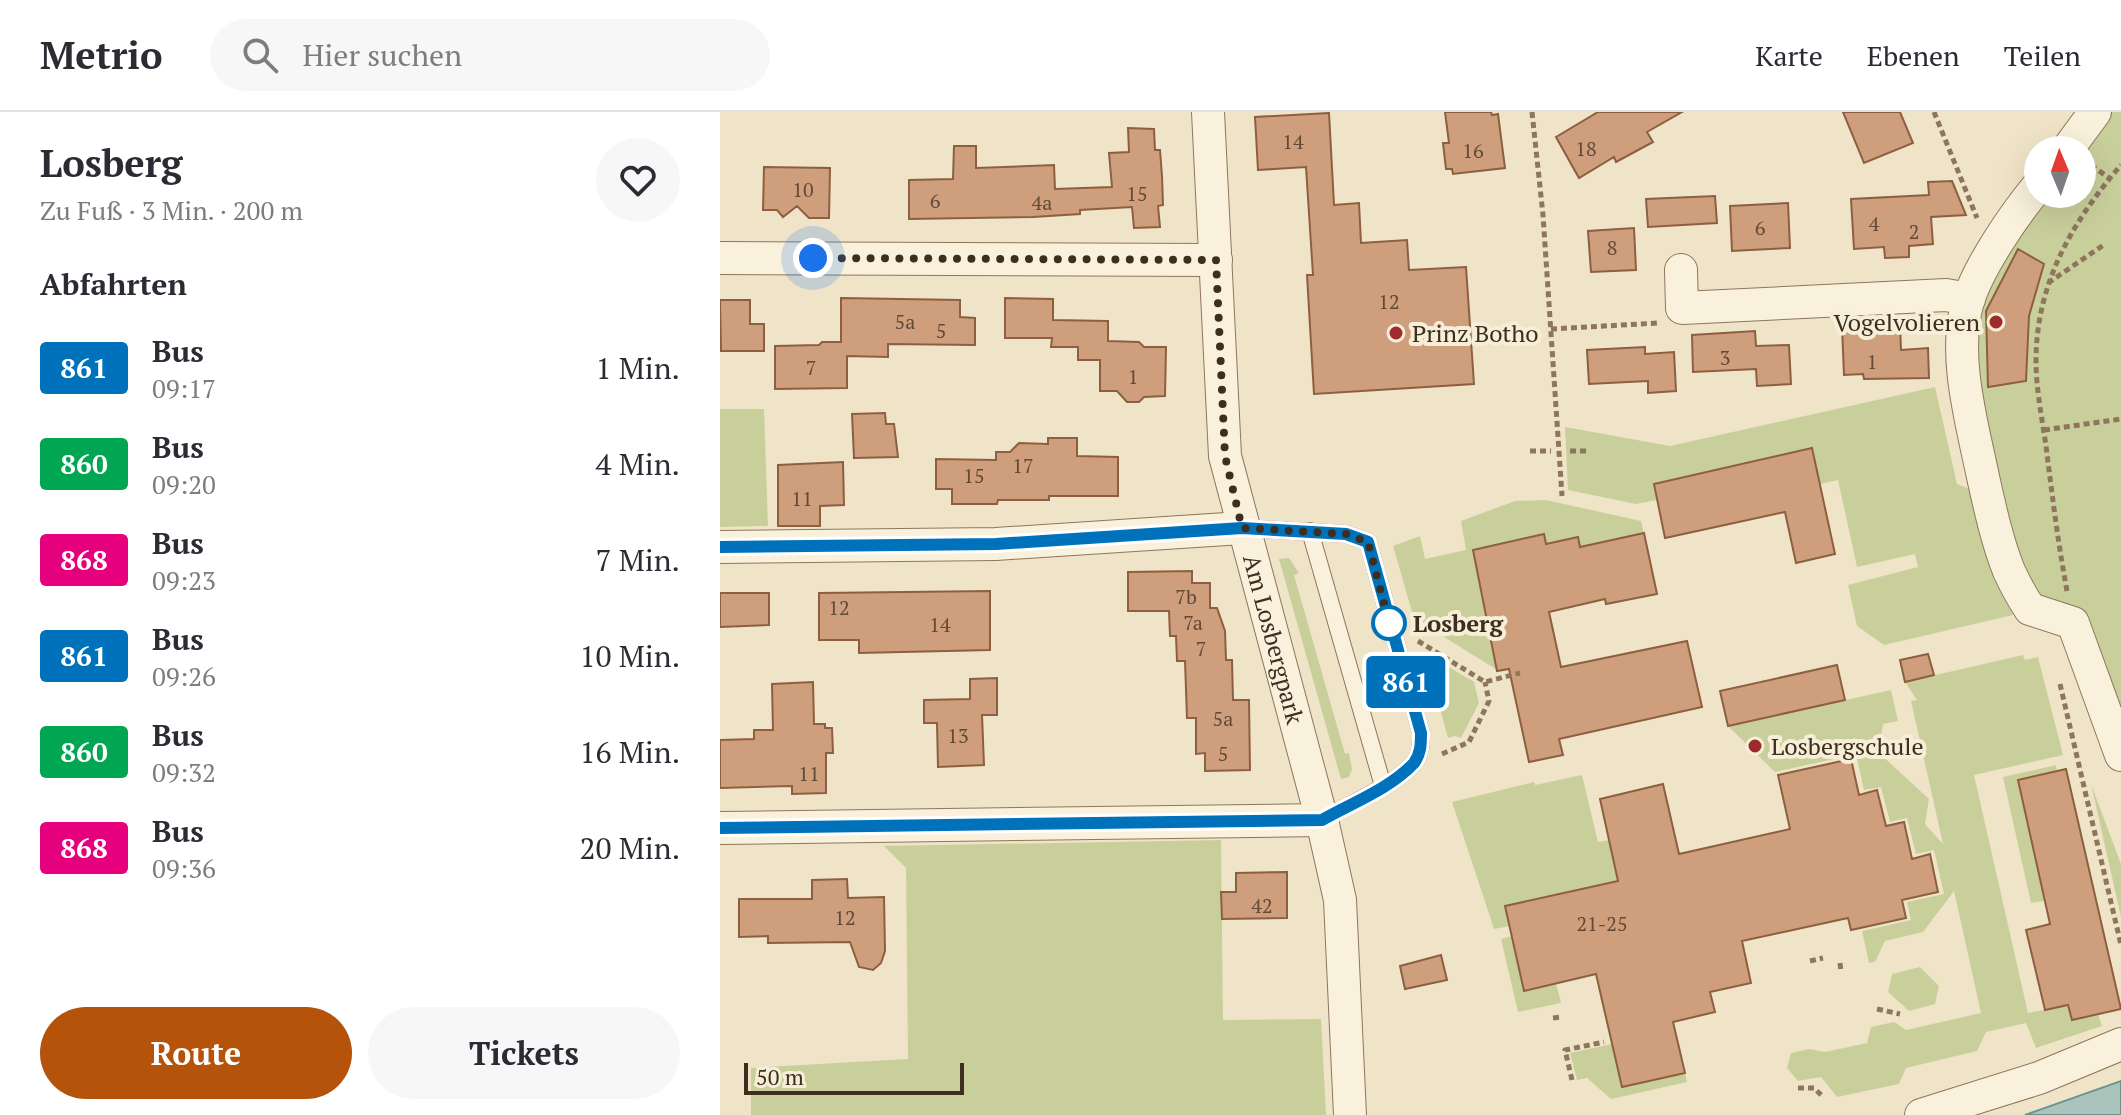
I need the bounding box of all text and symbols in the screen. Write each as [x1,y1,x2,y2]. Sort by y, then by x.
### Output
search box [210,19,770,91]
text: Metrio [40,30,162,80]
icon: search [238,33,282,77]
text: Hier suchen [302,35,462,75]
text: Karte [1755,37,1823,74]
text: Ebenen [1867,37,1960,74]
text: Teilen [2004,37,2081,74]
house number: 14 [1282,128,1304,155]
house number: 18 [1575,135,1597,162]
north arrow [2024,136,2096,208]
map controls [2024,136,2096,208]
house number: 16 [1462,137,1484,164]
text: Losberg [40,138,182,188]
button: heart [596,138,680,222]
house number: 10 [792,176,814,203]
house number: 15 [1126,180,1148,207]
house number: 6 [930,187,941,214]
house number: 4a [1032,189,1052,216]
text: Zu Fuß · 3 Min. · 200 m [40,193,303,227]
house number: 4 [1869,210,1880,237]
house number: 6 [1755,214,1766,241]
house number: 2 [1909,218,1919,245]
house number: 8 [1607,234,1617,261]
your location [793,238,833,278]
text: Abfahrten [40,264,187,304]
house number: 12 [1378,288,1400,315]
place label: Vogelvolieren [1834,306,1980,338]
house number: 5a [895,308,915,335]
marker: Vogelvolieren [1987,313,2005,331]
house number: 5 [936,317,946,344]
place label: Prinz Botho [1412,317,1539,349]
marker: Prinz Botho [1387,324,1405,342]
text: Bus [152,331,204,371]
house number: 3 [1720,344,1730,371]
text: 1 Min. [595,348,680,388]
house number: 1 [1867,348,1877,375]
text: 861 [60,349,108,386]
house number: 7 [806,354,816,381]
house number: 1 [1128,363,1138,390]
text: 09:17 [152,371,216,405]
text: Bus [152,427,204,467]
text: 4 Min. [595,444,680,484]
text: 860 [60,445,108,482]
house number: 17 [1012,452,1034,479]
house number: 15 [963,462,985,489]
text: 09:20 [152,467,216,501]
house number: 11 [791,485,813,512]
text: Bus [152,523,204,563]
text: 7 Min. [595,540,680,580]
text: 868 [60,541,108,578]
street label: Am Losbergpark [1236,551,1312,728]
text: 09:23 [152,563,216,597]
house number: 7b [1175,583,1197,610]
house number: 12 [828,594,850,621]
marker: Losberg [1372,606,1406,640]
place label: Losberg [1413,607,1503,639]
house number: 7a [1183,609,1203,636]
house number: 14 [929,611,951,638]
text: Bus [152,619,204,659]
house number: 7 [1196,635,1206,662]
text: 10 Min. [580,636,680,676]
text: 861 [60,637,108,674]
line badge: 861 [1360,656,1452,708]
text: 09:26 [152,659,216,693]
text: 861 [1382,663,1430,700]
house number: 5a [1213,705,1233,732]
text: Bus [152,715,204,755]
house number: 13 [947,722,969,749]
place label: Losbergschule [1771,730,1924,762]
text: 16 Min. [580,732,680,772]
text: 860 [60,733,108,770]
marker: Losbergschule [1746,737,1764,755]
house number: 5 [1218,740,1228,767]
text: 09:32 [152,755,216,789]
house number: 11 [798,760,820,787]
text: Bus [152,811,204,851]
text: 20 Min. [580,828,680,868]
text: 868 [60,829,108,866]
text: 09:36 [152,851,216,885]
house number: 42 [1251,892,1273,919]
house number: 12 [834,904,856,931]
house number: 21-25 [1576,910,1628,937]
button: Route [40,1007,352,1099]
button: Tickets [368,1007,680,1099]
scale bar [744,1059,964,1095]
text: 50 m [756,1062,804,1091]

